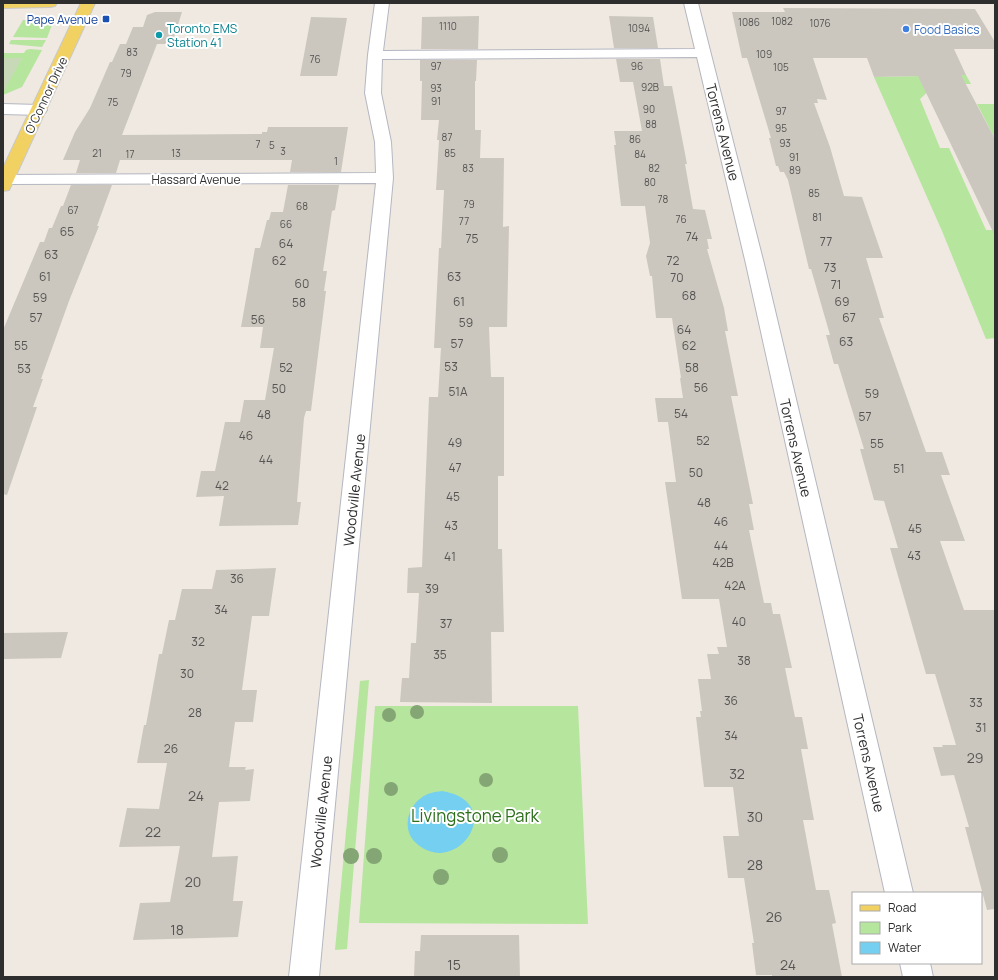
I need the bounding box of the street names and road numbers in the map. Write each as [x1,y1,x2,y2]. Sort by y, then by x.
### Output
street label: O'Connor Drive [21,54,71,136]
street label: Torrens Avenue [702,81,744,183]
street label: Hassard Avenue [152,171,240,188]
street label: Torrens Avenue [776,397,816,499]
street label: Woodville Avenue [339,433,369,547]
street label: Torrens Avenue [849,712,889,814]
street label: Woodville Avenue [306,755,336,869]

